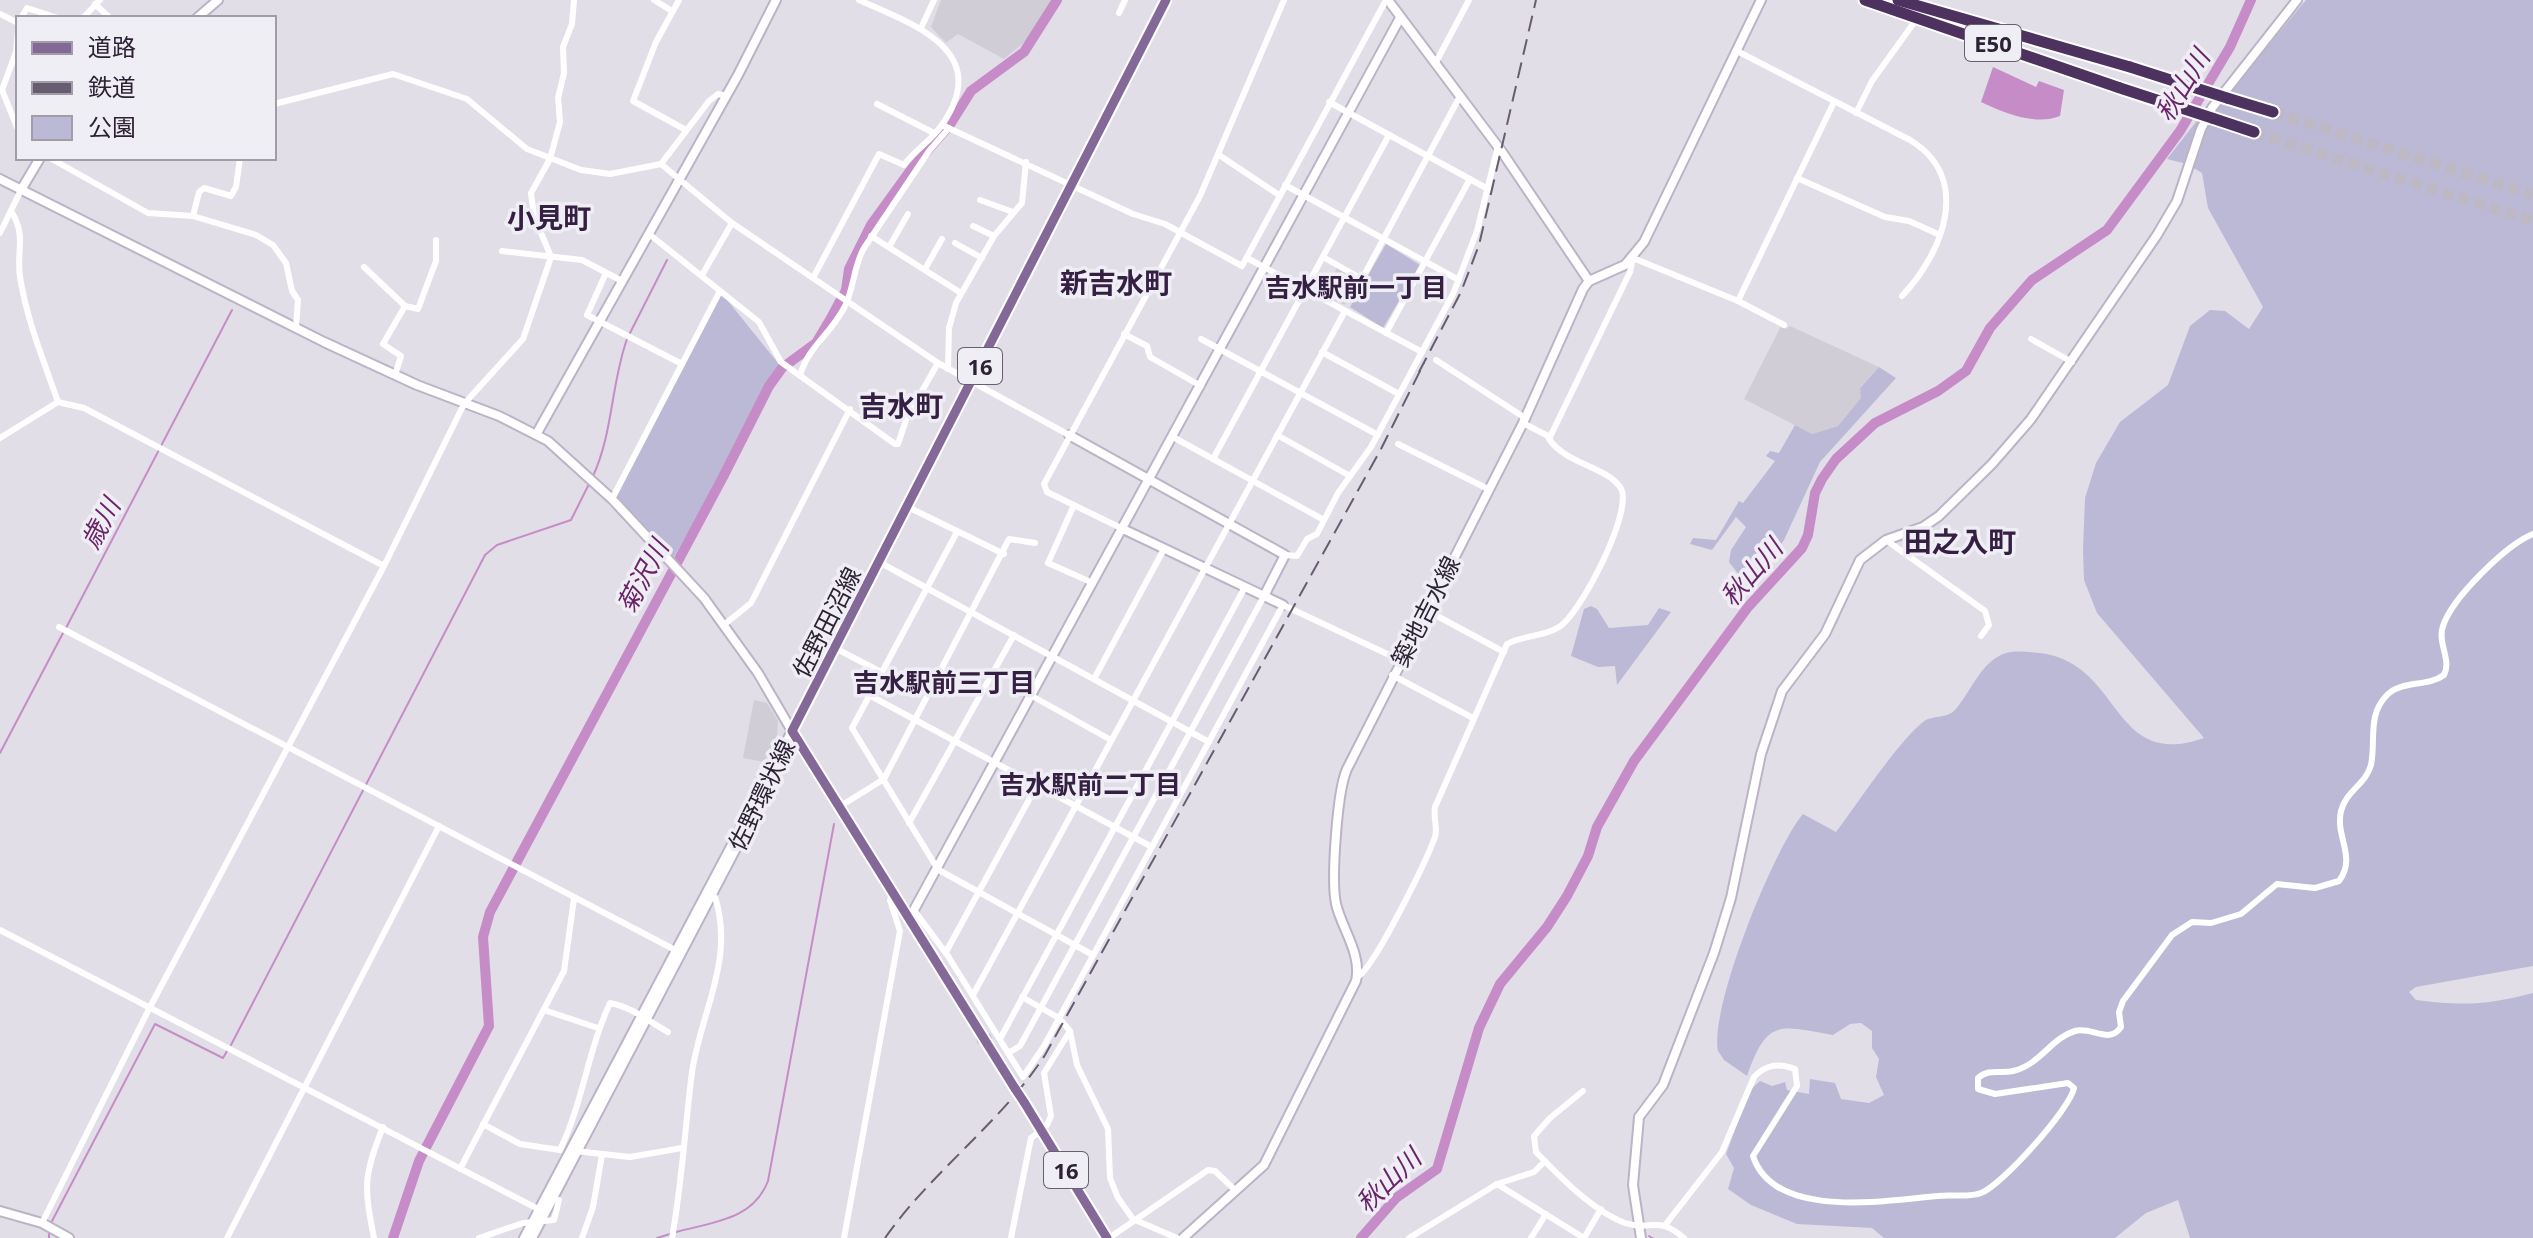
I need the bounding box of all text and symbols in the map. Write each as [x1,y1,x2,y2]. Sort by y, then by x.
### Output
legend [16,16,276,160]
road number: E50 [1965,25,2021,61]
text: 道路 [88,30,136,63]
water label: 秋山川 [2146,40,2219,128]
text: 鉄道 [88,70,136,103]
text: 公園 [88,110,136,143]
district label: 小見町 [507,198,591,236]
district label: 新吉水町 [1060,263,1172,301]
district label: 吉水駅前一丁目 [1265,269,1447,305]
road number: 16 [958,348,1002,384]
district label: 吉水町 [859,386,943,424]
water label: 歳川 [72,489,130,554]
district label: 田之入町 [1904,522,2016,560]
water label: 秋山川 [1712,528,1792,613]
water label: 菊沢川 [608,530,678,619]
street label: 築地吉水線 [1383,550,1467,672]
street label: 佐野田沼線 [784,561,868,683]
district label: 吉水駅前三丁目 [853,664,1035,700]
street label: 佐野環状線 [720,734,802,856]
district label: 吉水駅前二丁目 [999,766,1181,802]
water label: 秋山川 [1347,1138,1431,1220]
road number: 16 [1044,1152,1088,1188]

